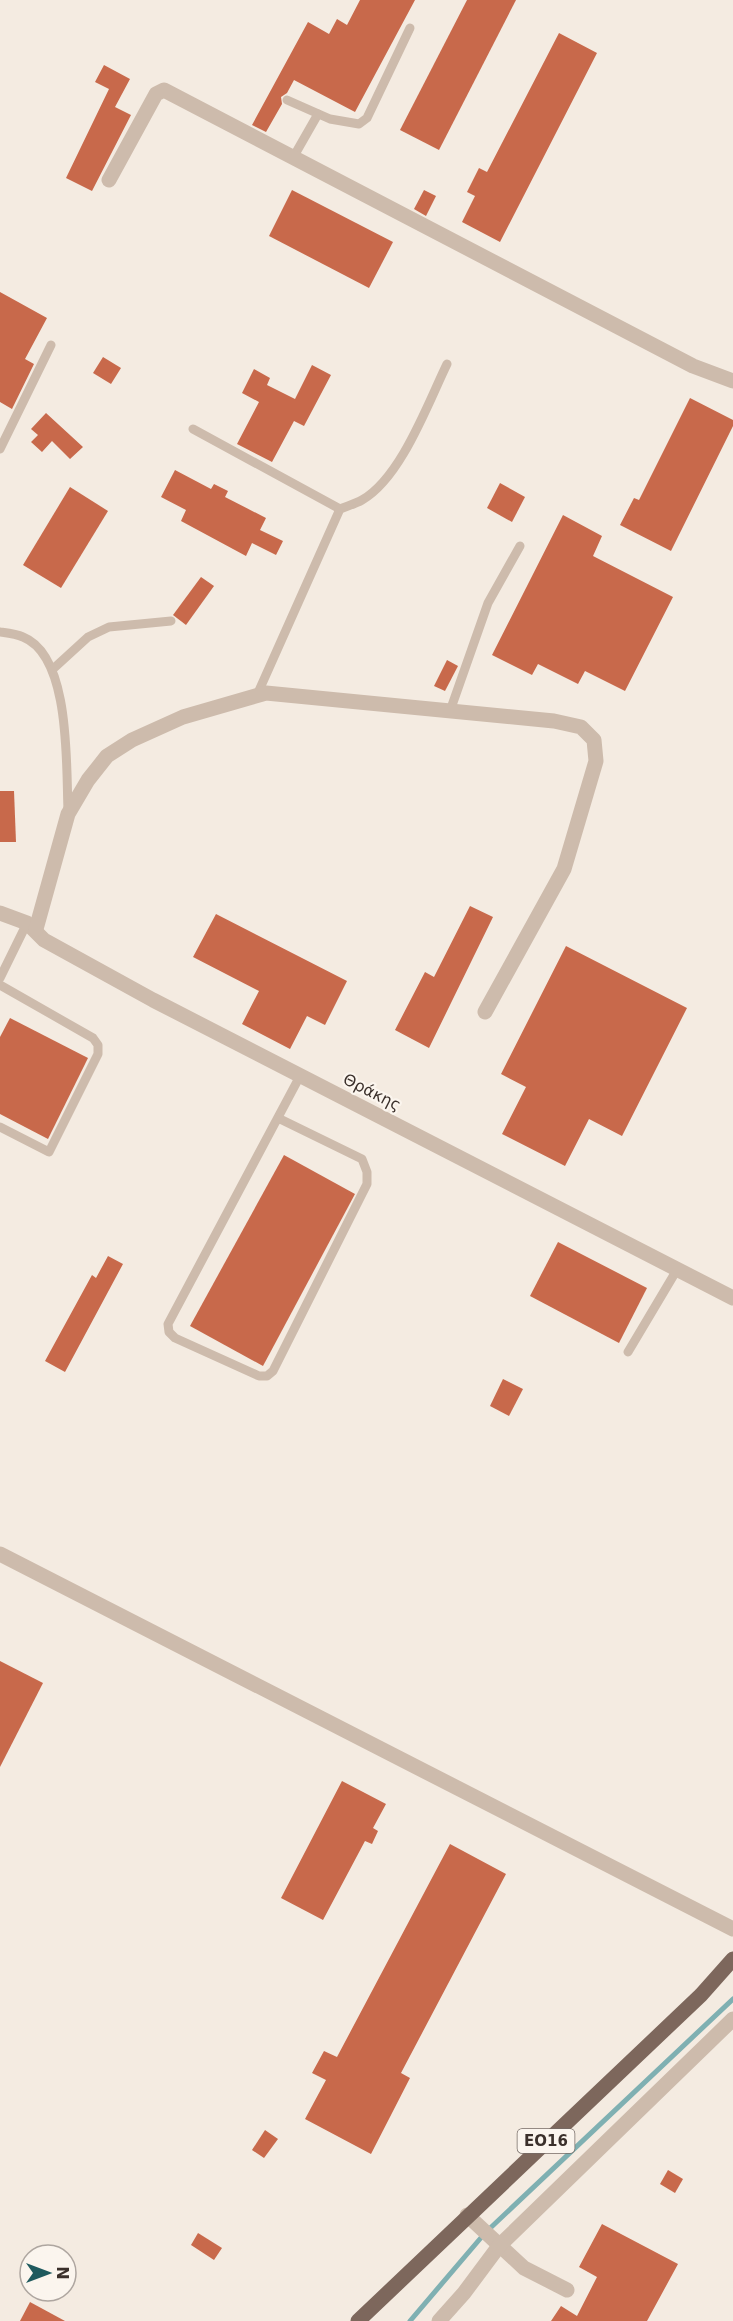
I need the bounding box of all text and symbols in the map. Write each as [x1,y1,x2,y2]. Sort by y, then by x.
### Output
street label: Θράκης [340,1069,404,1115]
road number: ΕΟ16 [518,2129,574,2153]
north arrow [18,2243,78,2303]
text: N [53,2266,72,2280]

